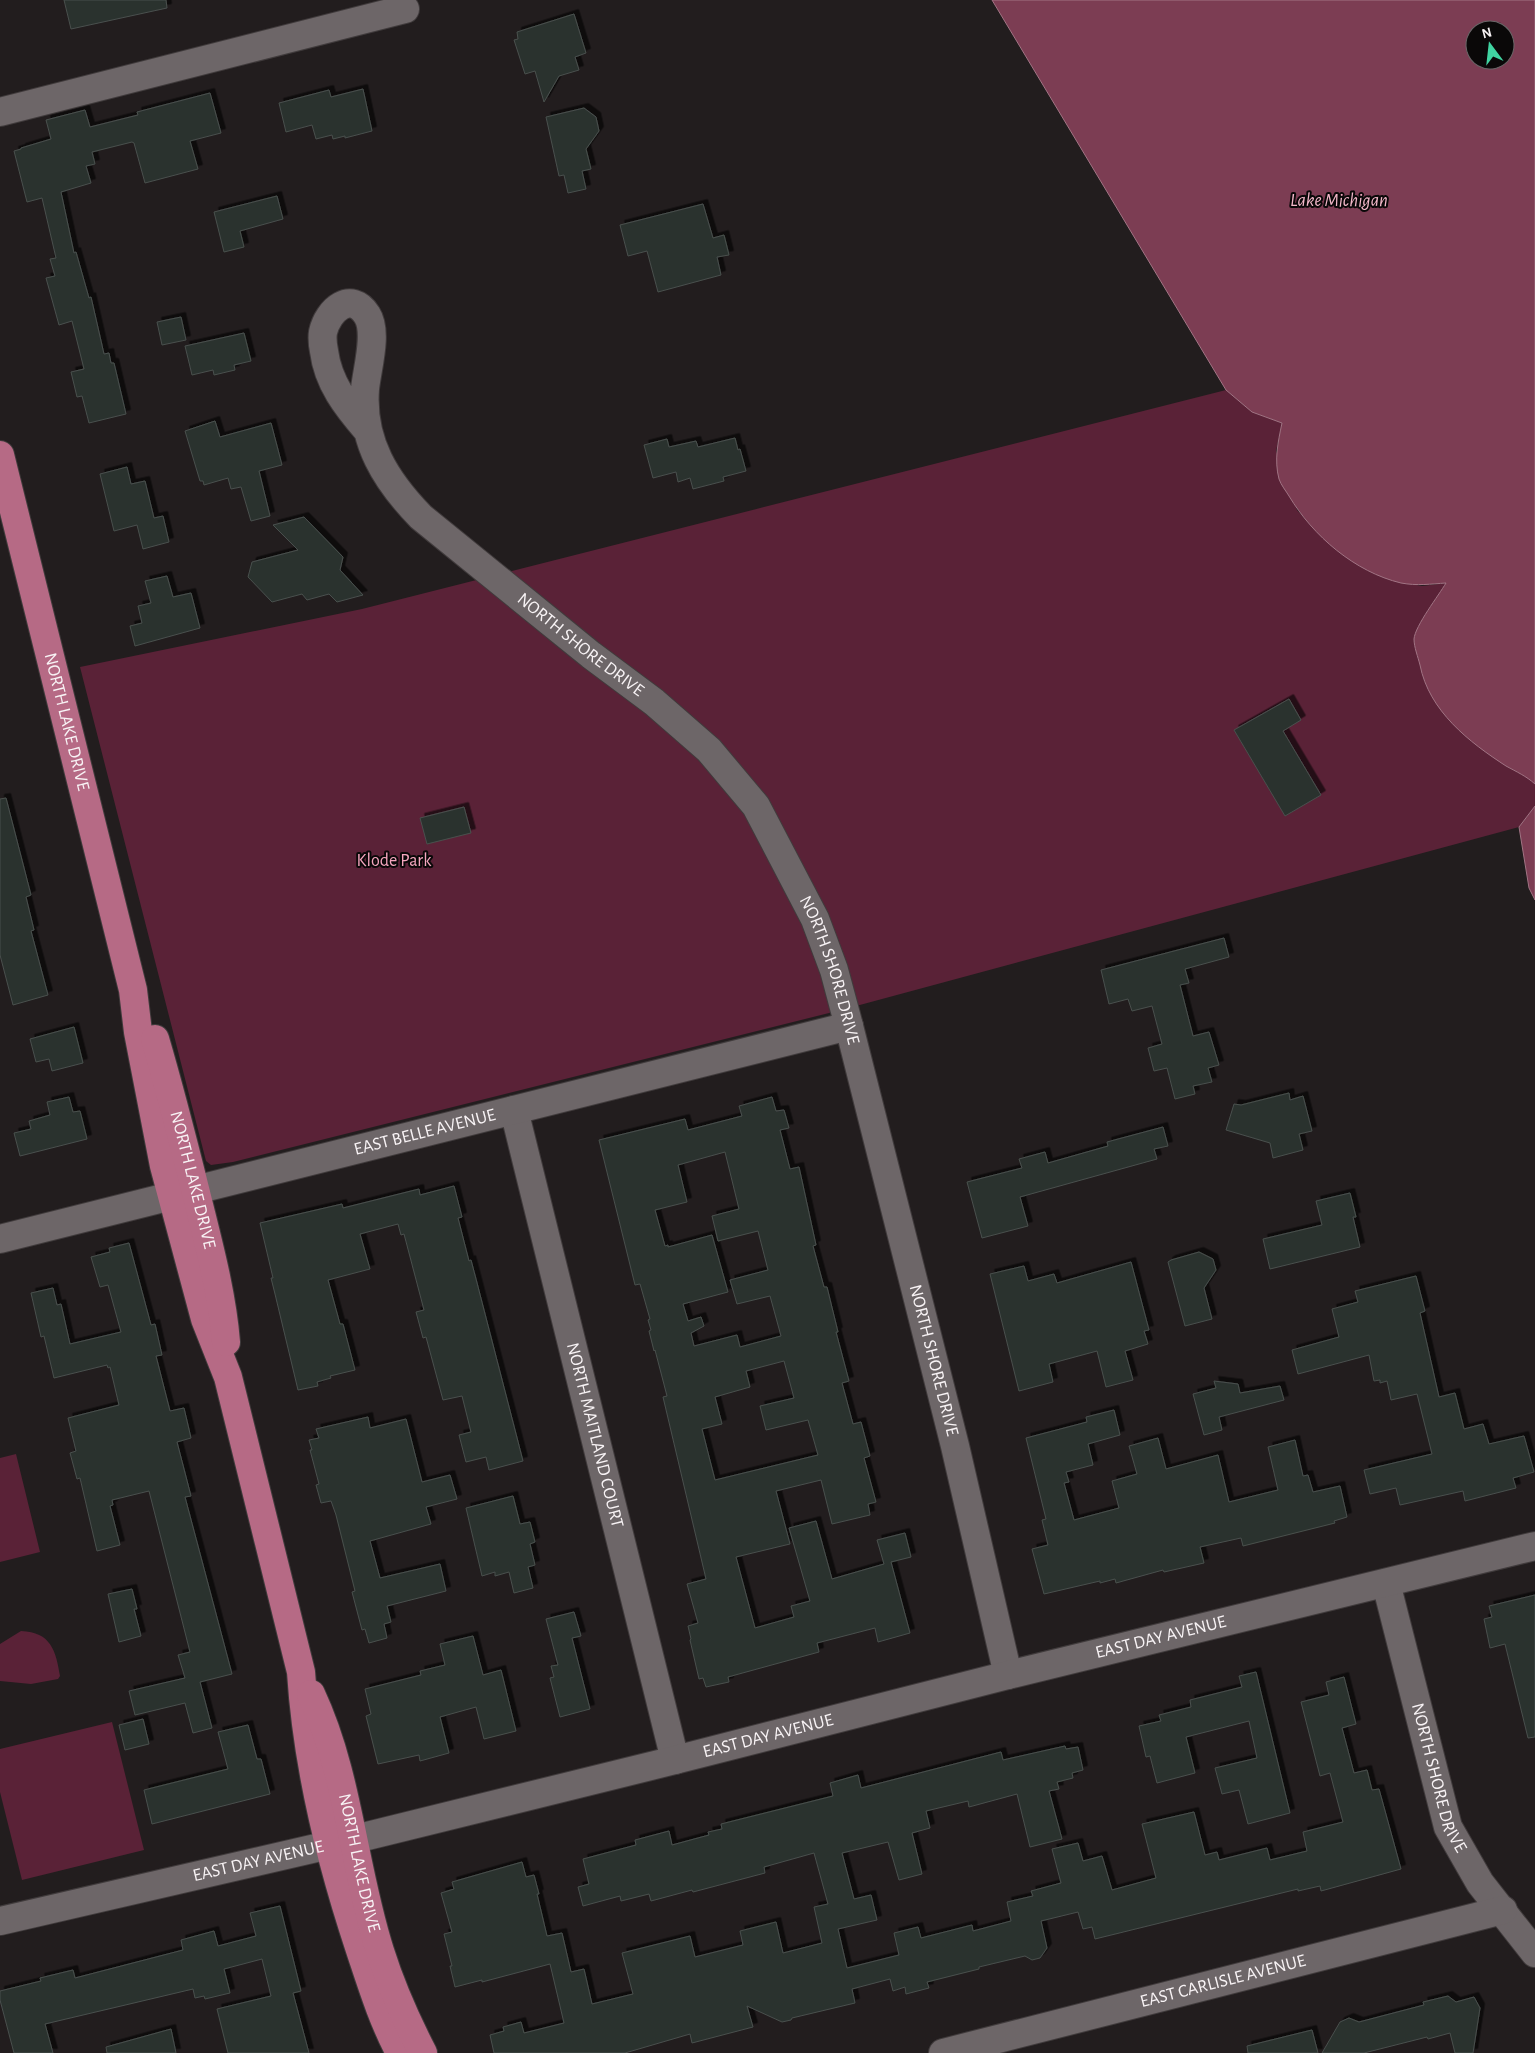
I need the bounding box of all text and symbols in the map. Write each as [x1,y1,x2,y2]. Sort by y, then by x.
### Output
north arrow [1465,20,1515,70]
text: N [1480,25,1493,41]
water label: Lake Michigan [1290,191,1388,210]
street label: NORTH SHORE DRIVE [514,590,647,700]
street label: NORTH LAKE DRIVE [41,651,92,793]
park label: Klode Park [357,852,432,870]
street label: NORTH SHORE DRIVE [796,893,862,1047]
street label: EAST BELLE AVENUE [352,1106,498,1159]
street label: NORTH LAKE DRIVE [166,1109,219,1251]
street label: NORTH SHORE DRIVE [906,1283,961,1438]
street label: NORTH MAITLAND COURT [563,1341,626,1530]
street label: EAST DAY AVENUE [1094,1613,1228,1662]
street label: NORTH SHORE DRIVE [1408,1701,1470,1856]
street label: EAST DAY AVENUE [701,1711,835,1761]
street label: NORTH LAKE DRIVE [335,1792,383,1935]
street label: EAST DAY AVENUE [191,1837,326,1885]
street label: EAST CARLISLE AVENUE [1138,1952,1308,2011]

